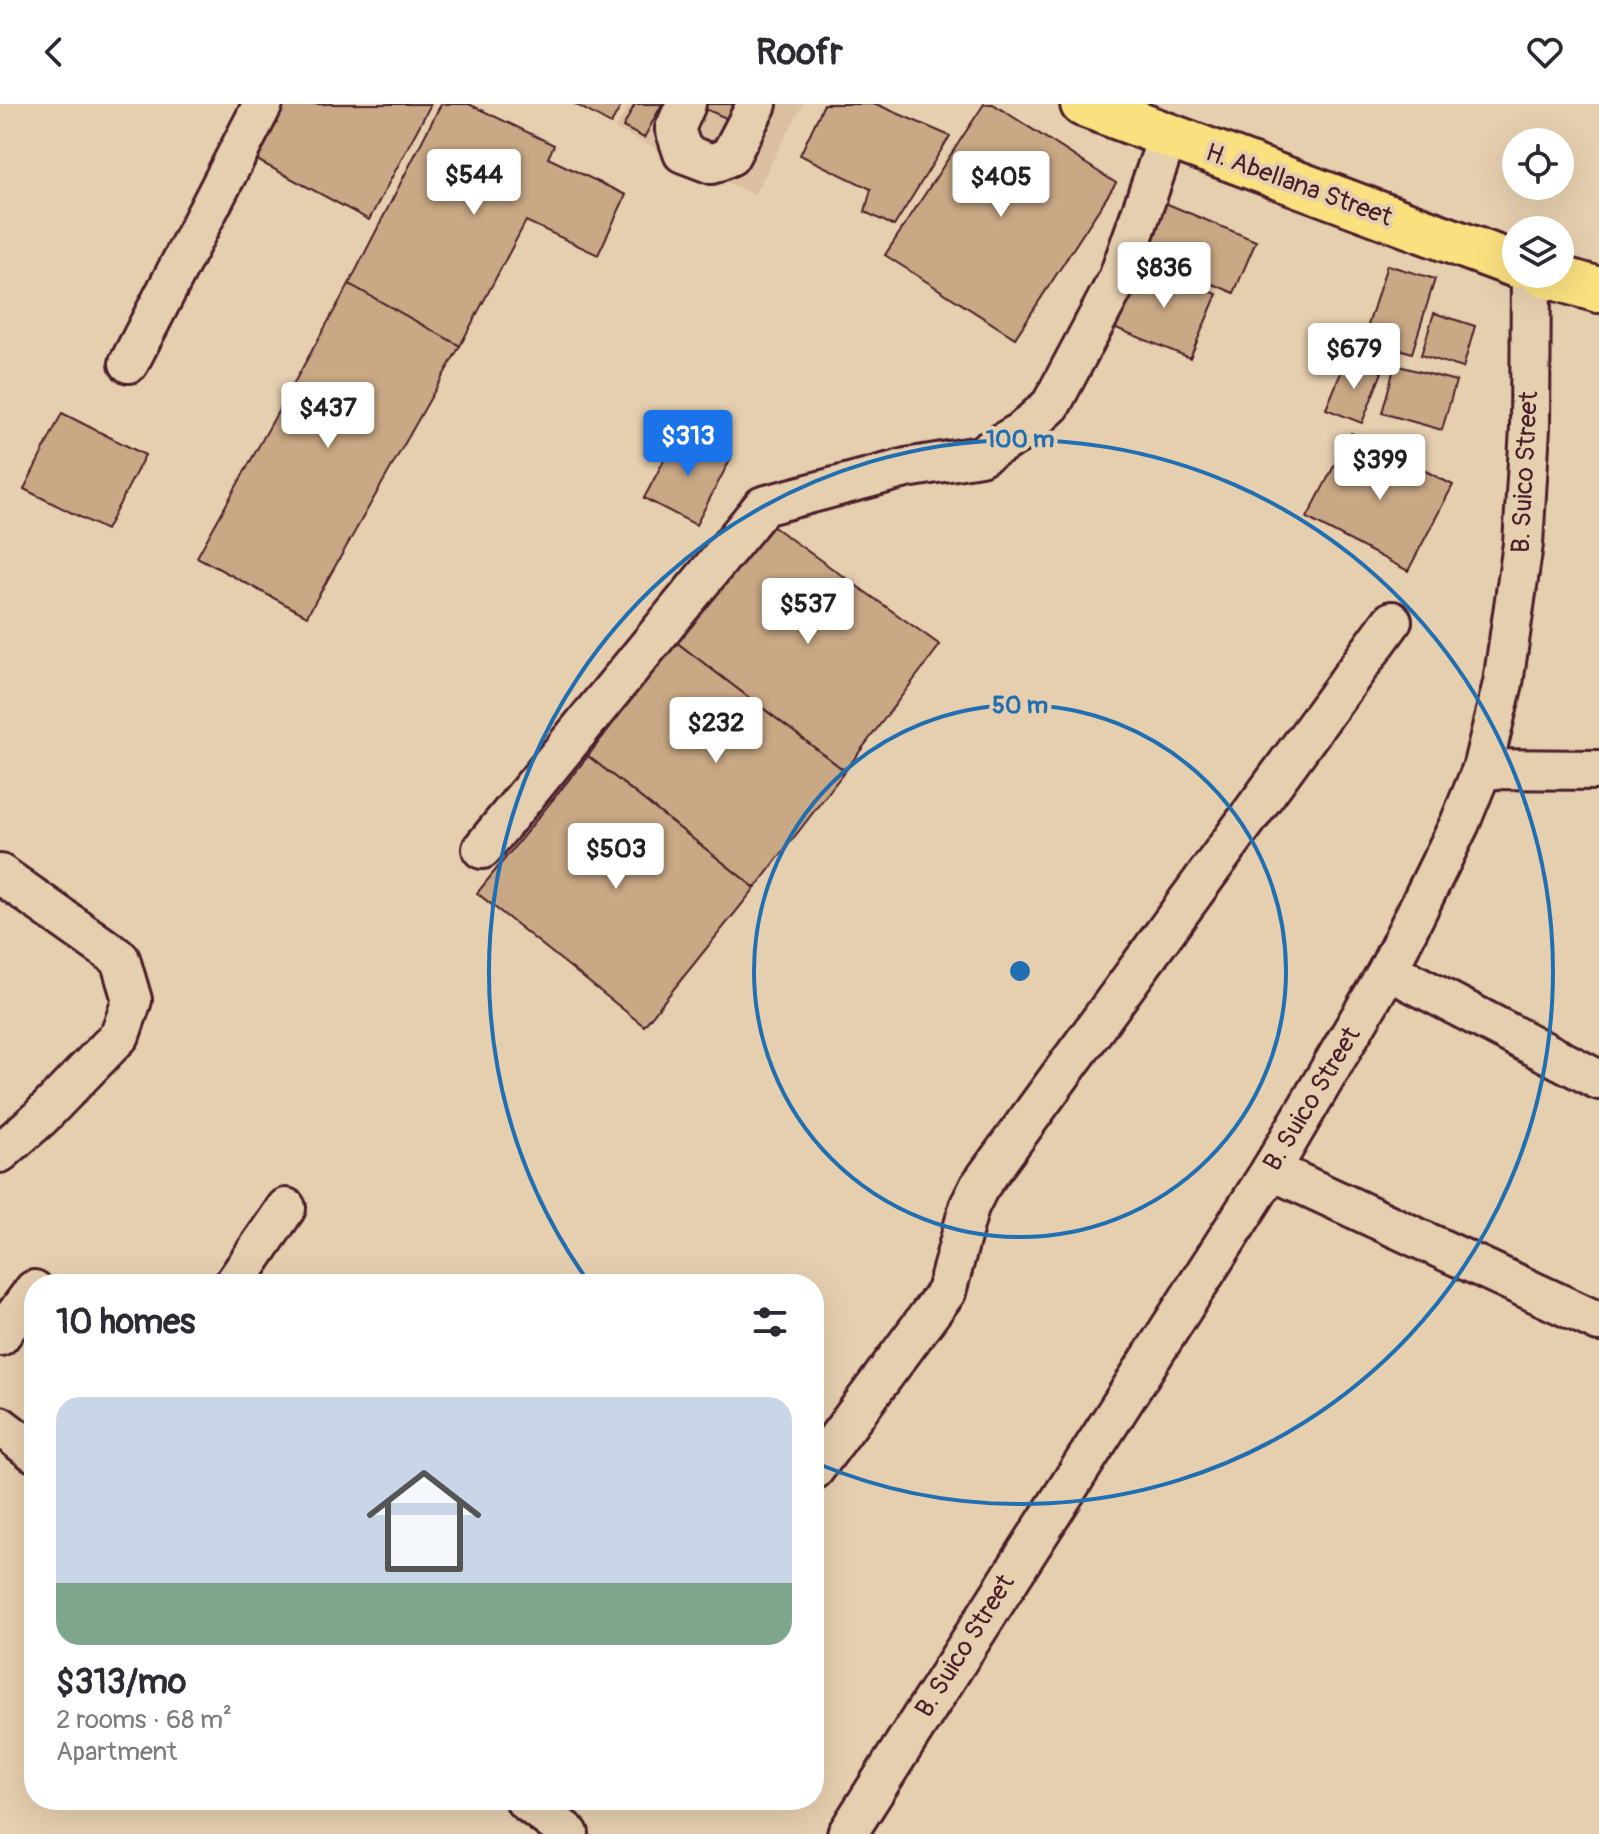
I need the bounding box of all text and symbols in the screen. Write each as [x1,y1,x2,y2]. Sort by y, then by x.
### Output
icon: back [32,30,76,74]
text: Roofr [756,30,843,75]
icon: heart [1523,30,1567,74]
map controls [1502,128,1574,288]
button: locate [1502,128,1574,200]
street label: H. Abellana Street [1201,136,1397,234]
pin: $544 [427,149,521,217]
pin: $405 [954,151,1048,219]
text: $544 [445,159,503,191]
text: $405 [970,161,1032,193]
button: layers [1502,216,1574,288]
pin: $836 [1117,242,1211,310]
text: $836 [1136,252,1192,284]
pin: $679 [1307,323,1401,391]
text: $679 [1326,333,1382,365]
pin: $437 [281,382,375,450]
street label: B. Suico Street [1505,390,1545,554]
text: $437 [299,392,357,424]
pin: $313 [641,410,735,478]
text: $313 [661,420,715,452]
text: 100 m [986,425,1054,454]
pin: $399 [1333,434,1427,502]
text: $399 [1352,444,1408,476]
pin: $537 [761,578,855,646]
text: $537 [780,588,836,620]
text: 50 m [992,691,1048,720]
pin: $232 [669,697,763,765]
text: $232 [688,707,744,739]
pin: $503 [569,823,663,891]
text: $503 [586,833,646,865]
centre of rings [1006,957,1034,985]
street label: B. Suico Street [1257,1021,1368,1177]
icon: filters [748,1300,792,1344]
text: 10 homes [56,1301,195,1344]
icon: home [352,1449,496,1593]
street label: B. Suico Street [908,1568,1022,1723]
text: $313/mo [56,1661,186,1704]
text: 2 rooms · 68 m² [56,1704,232,1736]
text: Apartment [56,1736,177,1768]

